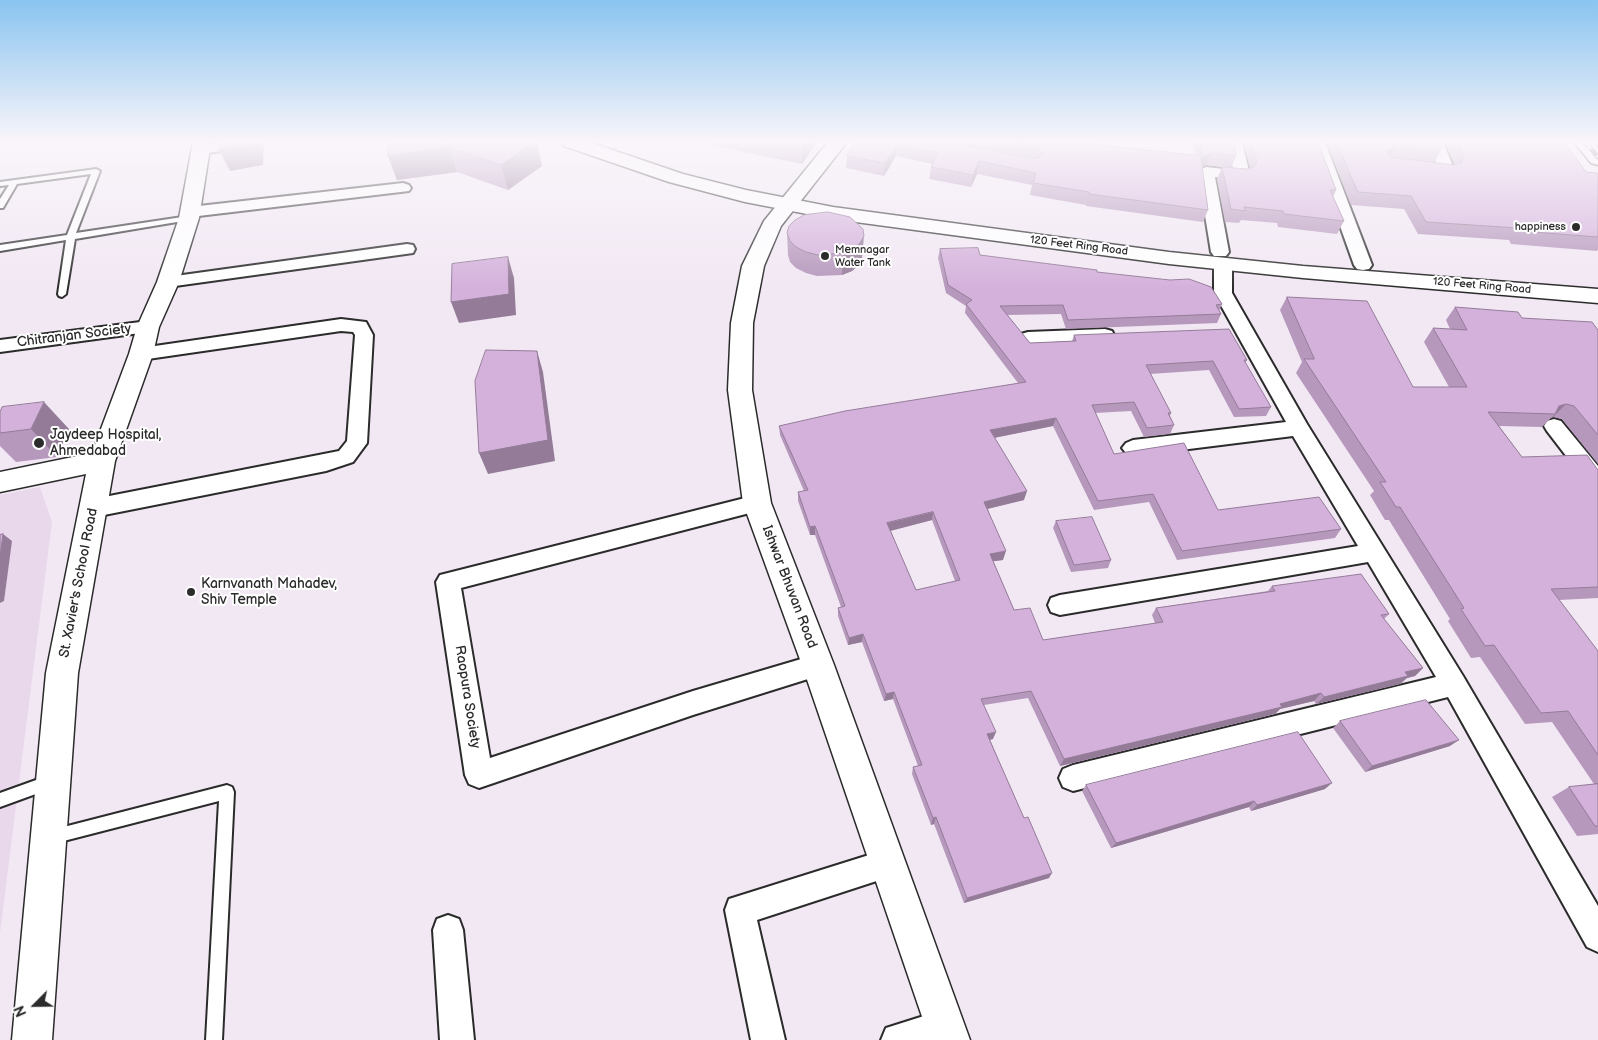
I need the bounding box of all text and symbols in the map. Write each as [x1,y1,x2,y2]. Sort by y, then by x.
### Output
place label: happiness [1515,220,1566,234]
marker: happiness [1570,221,1582,233]
street label: 120 Feet Ring Road [1029,233,1129,259]
place label: Memnagar Water Tank [835,243,890,269]
marker: Memnagar Water Tank [819,250,831,262]
street label: 120 Feet Ring Road [1432,275,1532,297]
street label: Chitranjan Society [16,321,132,351]
place label: Jaydeep Hospital, Ahmedabad [50,427,161,460]
marker: Jaydeep Hospital, Ahmedabad [32,436,46,450]
street label: St. Xavier's School Road [56,507,102,659]
street label: Ishwar Bhuvan Road [758,523,820,651]
place label: Karnvanath Mahadev, Shiv Temple [201,576,337,608]
marker: Karnvanath Mahadev, Shiv Temple [185,586,197,598]
street label: Raopura Society [451,644,483,750]
north arrow [10,980,60,1030]
text: N [11,1003,31,1019]

